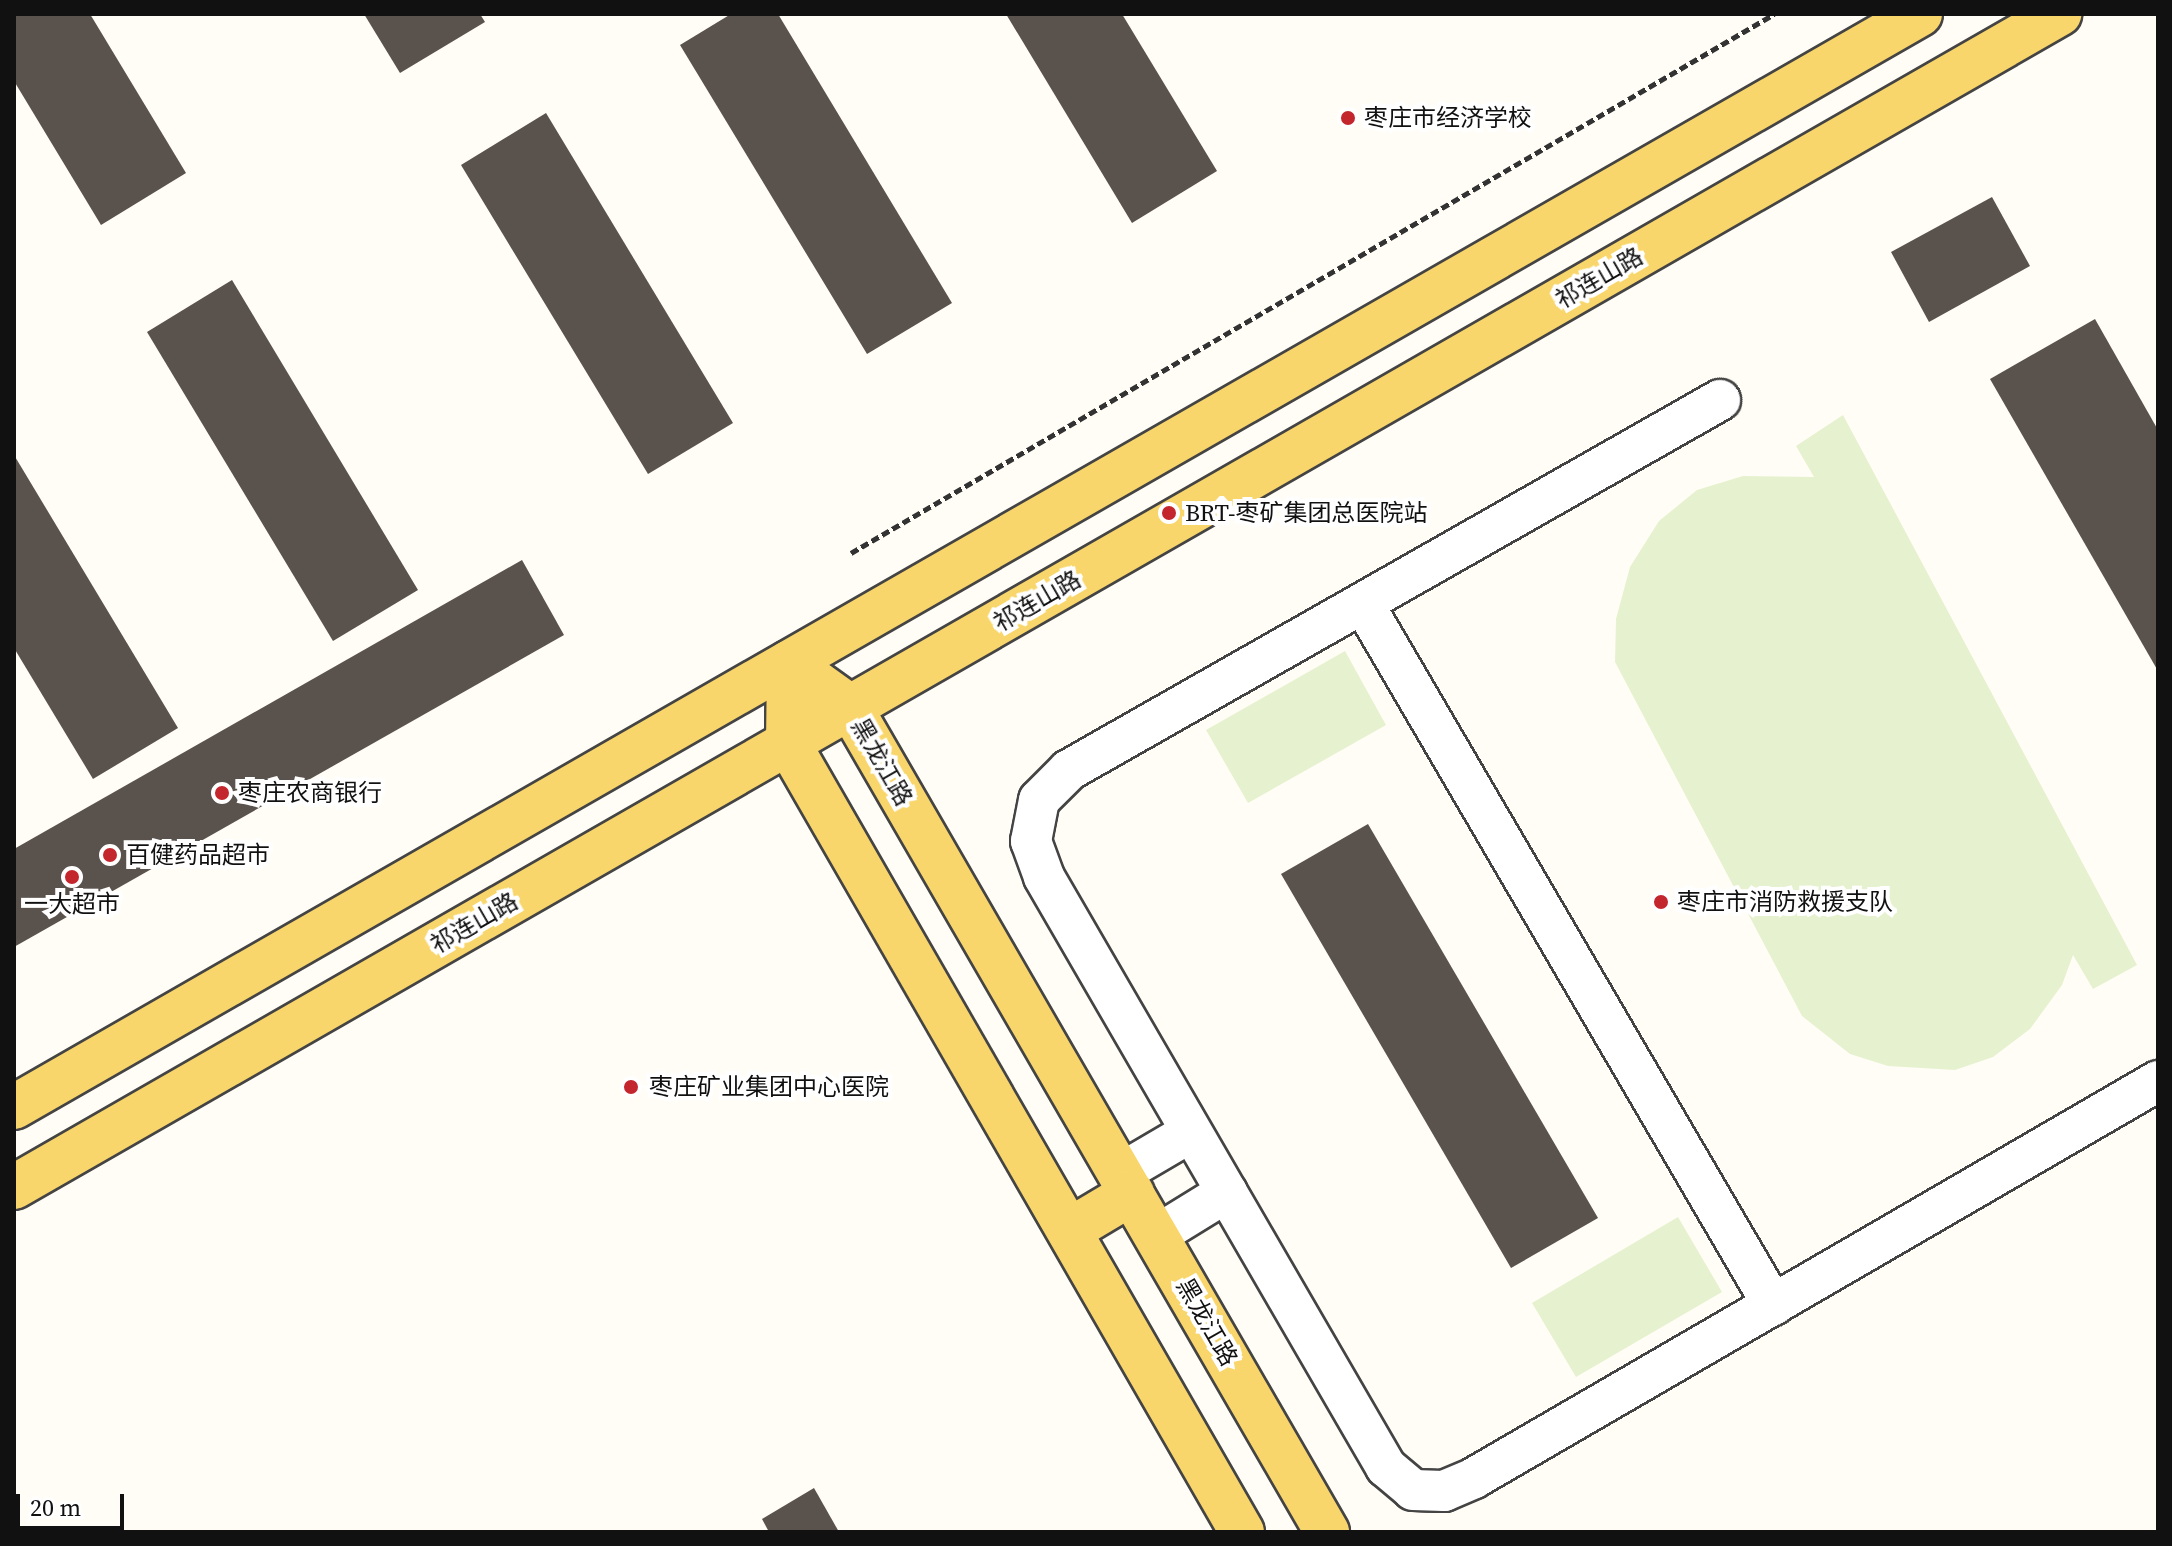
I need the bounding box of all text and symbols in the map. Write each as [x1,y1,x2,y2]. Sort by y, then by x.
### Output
place label: 枣庄市经济学校 [1364,104,1532,132]
marker: 枣庄市经济学校 [1339,109,1357,127]
street label: 祁连山路 [1550,242,1648,314]
place label: BRT-枣矿集团总医院站 [1185,499,1427,527]
marker: BRT-枣矿集团总医院站 [1160,504,1178,522]
street label: 祁连山路 [988,565,1086,637]
street label: 黑龙江路 [846,713,918,811]
place label: 枣庄农商银行 [238,779,382,807]
marker: 枣庄农商银行 [213,784,231,802]
place label: 百健药品超市 [126,841,270,869]
marker: 百健药品超市 [101,846,119,864]
marker: 一大超市 [63,868,81,886]
street label: 祁连山路 [425,887,523,959]
place label: 枣庄市消防救援支队 [1677,888,1893,916]
place label: 一大超市 [24,890,120,918]
marker: 枣庄市消防救援支队 [1652,893,1670,911]
place label: 枣庄矿业集团中心医院 [649,1073,889,1101]
marker: 枣庄矿业集团中心医院 [620,1076,642,1098]
street label: 黑龙江路 [1171,1273,1243,1371]
scale bar [20,1478,128,1528]
text: 20 m [30,1491,81,1524]

